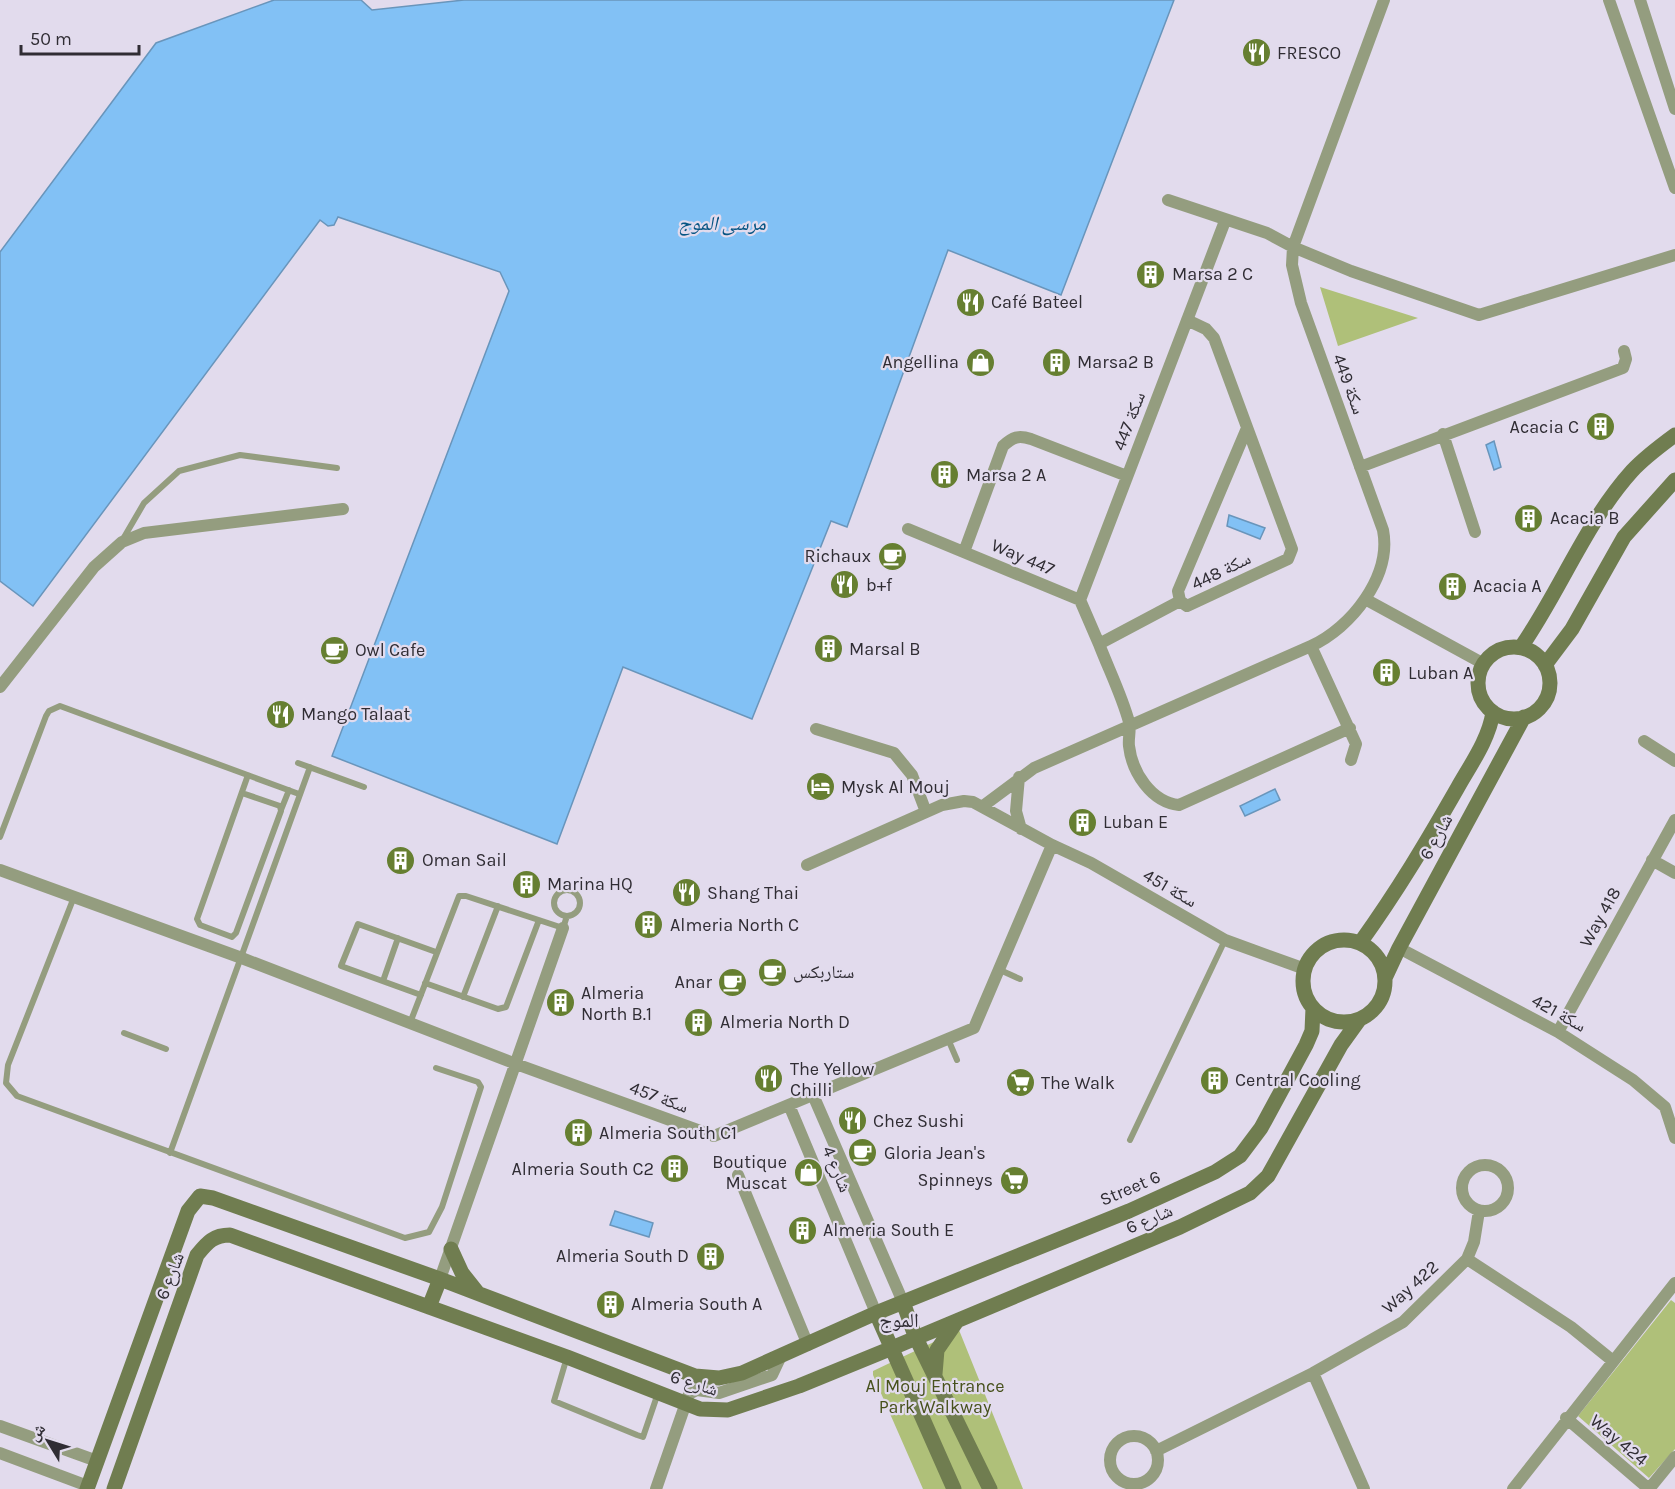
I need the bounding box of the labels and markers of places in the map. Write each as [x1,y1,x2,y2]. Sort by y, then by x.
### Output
restaurant icon: FRESCO [1240,37,1272,69]
place label: FRESCO [1277,42,1341,64]
building icon: Marsa 2 C [1135,258,1167,290]
place label: Marsa 2 C [1172,263,1253,285]
restaurant icon: Café Bateel [954,286,986,318]
place label: Café Bateel [991,291,1083,313]
shop icon: Angellina [964,346,996,378]
building icon: Marsa2 B [1040,346,1072,378]
place label: Angellina [882,351,959,373]
place label: Marsa2 B [1077,351,1154,373]
building icon: Acacia C [1584,411,1616,443]
place label: Acacia C [1510,416,1579,438]
building icon: Marsa 2 A [929,459,961,491]
place label: Marsa 2 A [966,464,1046,486]
building icon: Acacia B [1513,502,1545,534]
place label: Acacia B [1550,507,1620,529]
cafe icon: Richaux [876,540,908,572]
place label: Richaux [804,545,871,567]
restaurant icon: b+f [829,569,861,601]
building icon: Acacia A [1436,570,1468,602]
place label: b+f [866,574,893,596]
place label: Acacia A [1473,575,1542,597]
building icon: Marsal B [812,633,844,665]
cafe icon: Owl Cafe [318,634,350,666]
place label: Marsal B [849,638,921,660]
place label: Owl Cafe [355,639,425,661]
building icon: Luban A [1371,657,1403,689]
place label: Luban A [1408,662,1473,684]
restaurant icon: Mango Talaat [264,698,296,730]
place label: Mango Talaat [301,703,411,725]
hotel icon: Mysk Al Mouj [804,771,836,803]
place label: Mysk Al Mouj [841,776,950,798]
building icon: Luban E [1066,806,1098,838]
place label: Luban E [1103,811,1168,833]
building icon: Oman Sail [385,844,417,876]
place label: Oman Sail [422,849,507,871]
building icon: Marina HQ [510,868,542,900]
place label: Marina HQ [547,873,633,895]
restaurant icon: Shang Thai [670,877,702,909]
place label: Shang Thai [707,882,799,904]
building icon: Almeria North C [633,909,665,941]
place label: Almeria North C [670,914,799,936]
cafe icon: ستاربكس [756,956,788,988]
place label: ستاربكس [793,961,854,983]
cafe icon: Anar [717,966,749,998]
place label: Anar [674,971,712,993]
place label: Almeria North B.1 [581,982,652,1025]
building icon: Almeria North B.1 [544,987,576,1019]
building icon: Almeria North D [683,1006,715,1038]
place label: Almeria North D [720,1011,850,1033]
place label: The Yellow Chilli [790,1058,874,1101]
restaurant icon: The Yellow Chilli [753,1063,785,1095]
building icon: Central Cooling [1198,1064,1230,1096]
supermarket icon: The Walk [1004,1067,1036,1099]
place label: Central Cooling [1235,1069,1361,1091]
place label: The Walk [1041,1072,1115,1094]
restaurant icon: Chez Sushi [836,1105,868,1137]
place label: Chez Sushi [873,1110,964,1132]
building icon: Almeria South C1 [562,1117,594,1149]
place label: Almeria South C1 [599,1122,737,1144]
cafe icon: Gloria Jean's [847,1137,879,1169]
place label: Gloria Jean's [884,1142,986,1164]
place label: Boutique Muscat [712,1151,787,1194]
building icon: Almeria South C2 [659,1153,691,1185]
shop icon: Boutique Muscat [792,1156,824,1188]
place label: Almeria South C2 [511,1158,654,1180]
supermarket icon: Spinneys [998,1164,1030,1196]
place label: Spinneys [917,1169,993,1191]
building icon: Almeria South E [786,1214,818,1246]
place label: Almeria South E [823,1219,954,1241]
building icon: Almeria South D [694,1240,726,1272]
place label: Almeria South D [556,1245,689,1267]
building icon: Almeria South A [594,1288,626,1320]
place label: Almeria South A [631,1293,762,1315]

